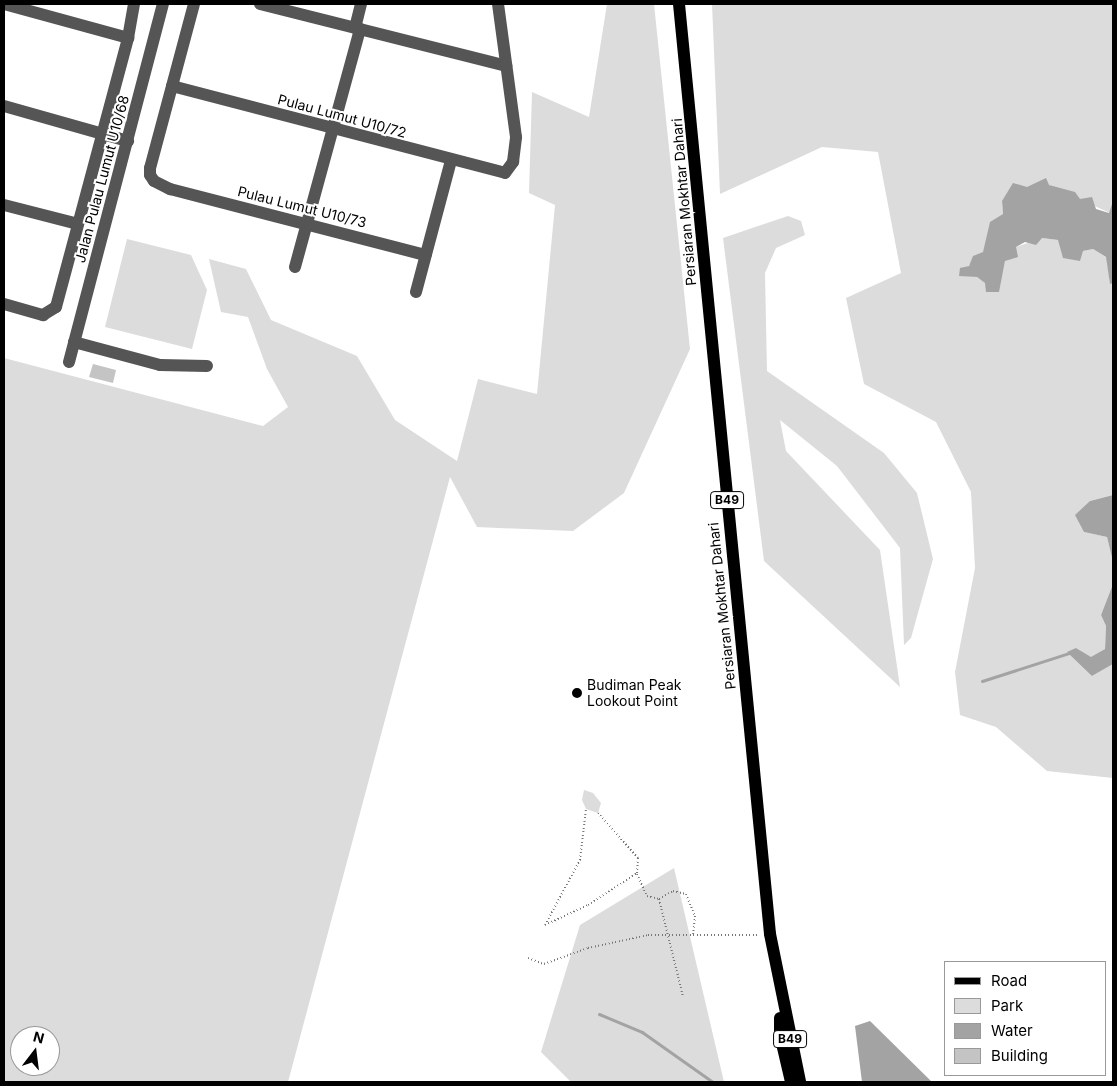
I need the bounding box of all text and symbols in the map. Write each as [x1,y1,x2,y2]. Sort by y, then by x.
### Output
street label: Pulau Lumut U10/72 [276,91,408,141]
street label: Jalan Pulau Lumut U10/68 [72,93,132,265]
street label: Persiaran Mokhtar Dahari [668,118,700,286]
street label: Pulau Lumut U10/73 [236,183,368,231]
road number: B49 [710,490,744,510]
street label: Persiaran Mokhtar Dahari [705,522,739,690]
place label: Budiman Peak Lookout Point [587,677,681,710]
marker: Budiman Peak Lookout Point [571,687,583,699]
legend [944,961,1107,1076]
text: Road [991,971,1027,990]
text: Park [991,996,1023,1015]
text: Water [991,1021,1033,1040]
north arrow [10,1026,60,1076]
text: N [31,1027,46,1047]
road number: B49 [772,1030,808,1048]
text: Building [991,1046,1048,1065]

